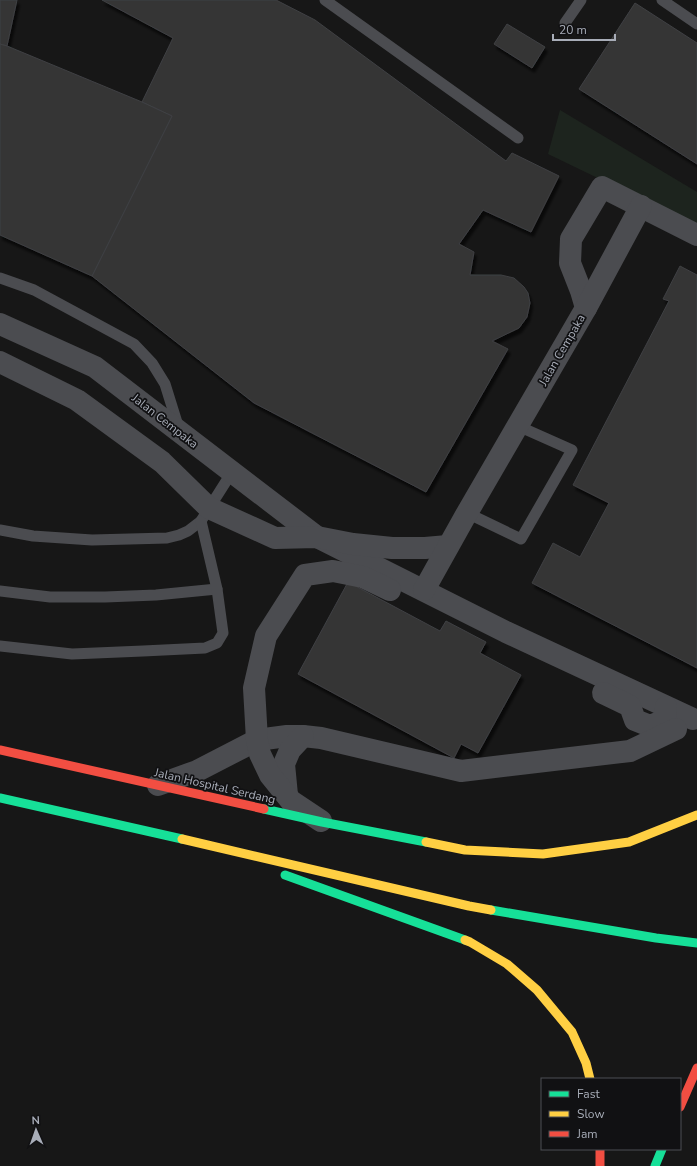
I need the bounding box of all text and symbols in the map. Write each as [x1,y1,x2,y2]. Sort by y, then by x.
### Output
scale bar [553,16,615,42]
text: 20 m [559,22,587,38]
street label: Jalan Cempaka [535,311,589,390]
street label: Jalan Cempaka [128,389,201,452]
street label: Jalan Hospital Serdang [152,764,277,808]
legend [541,1078,681,1150]
text: Fast [577,1086,600,1102]
text: Slow [577,1106,605,1122]
north arrow [16,1110,56,1150]
text: N [31,1113,40,1128]
text: Jam [576,1126,598,1142]

